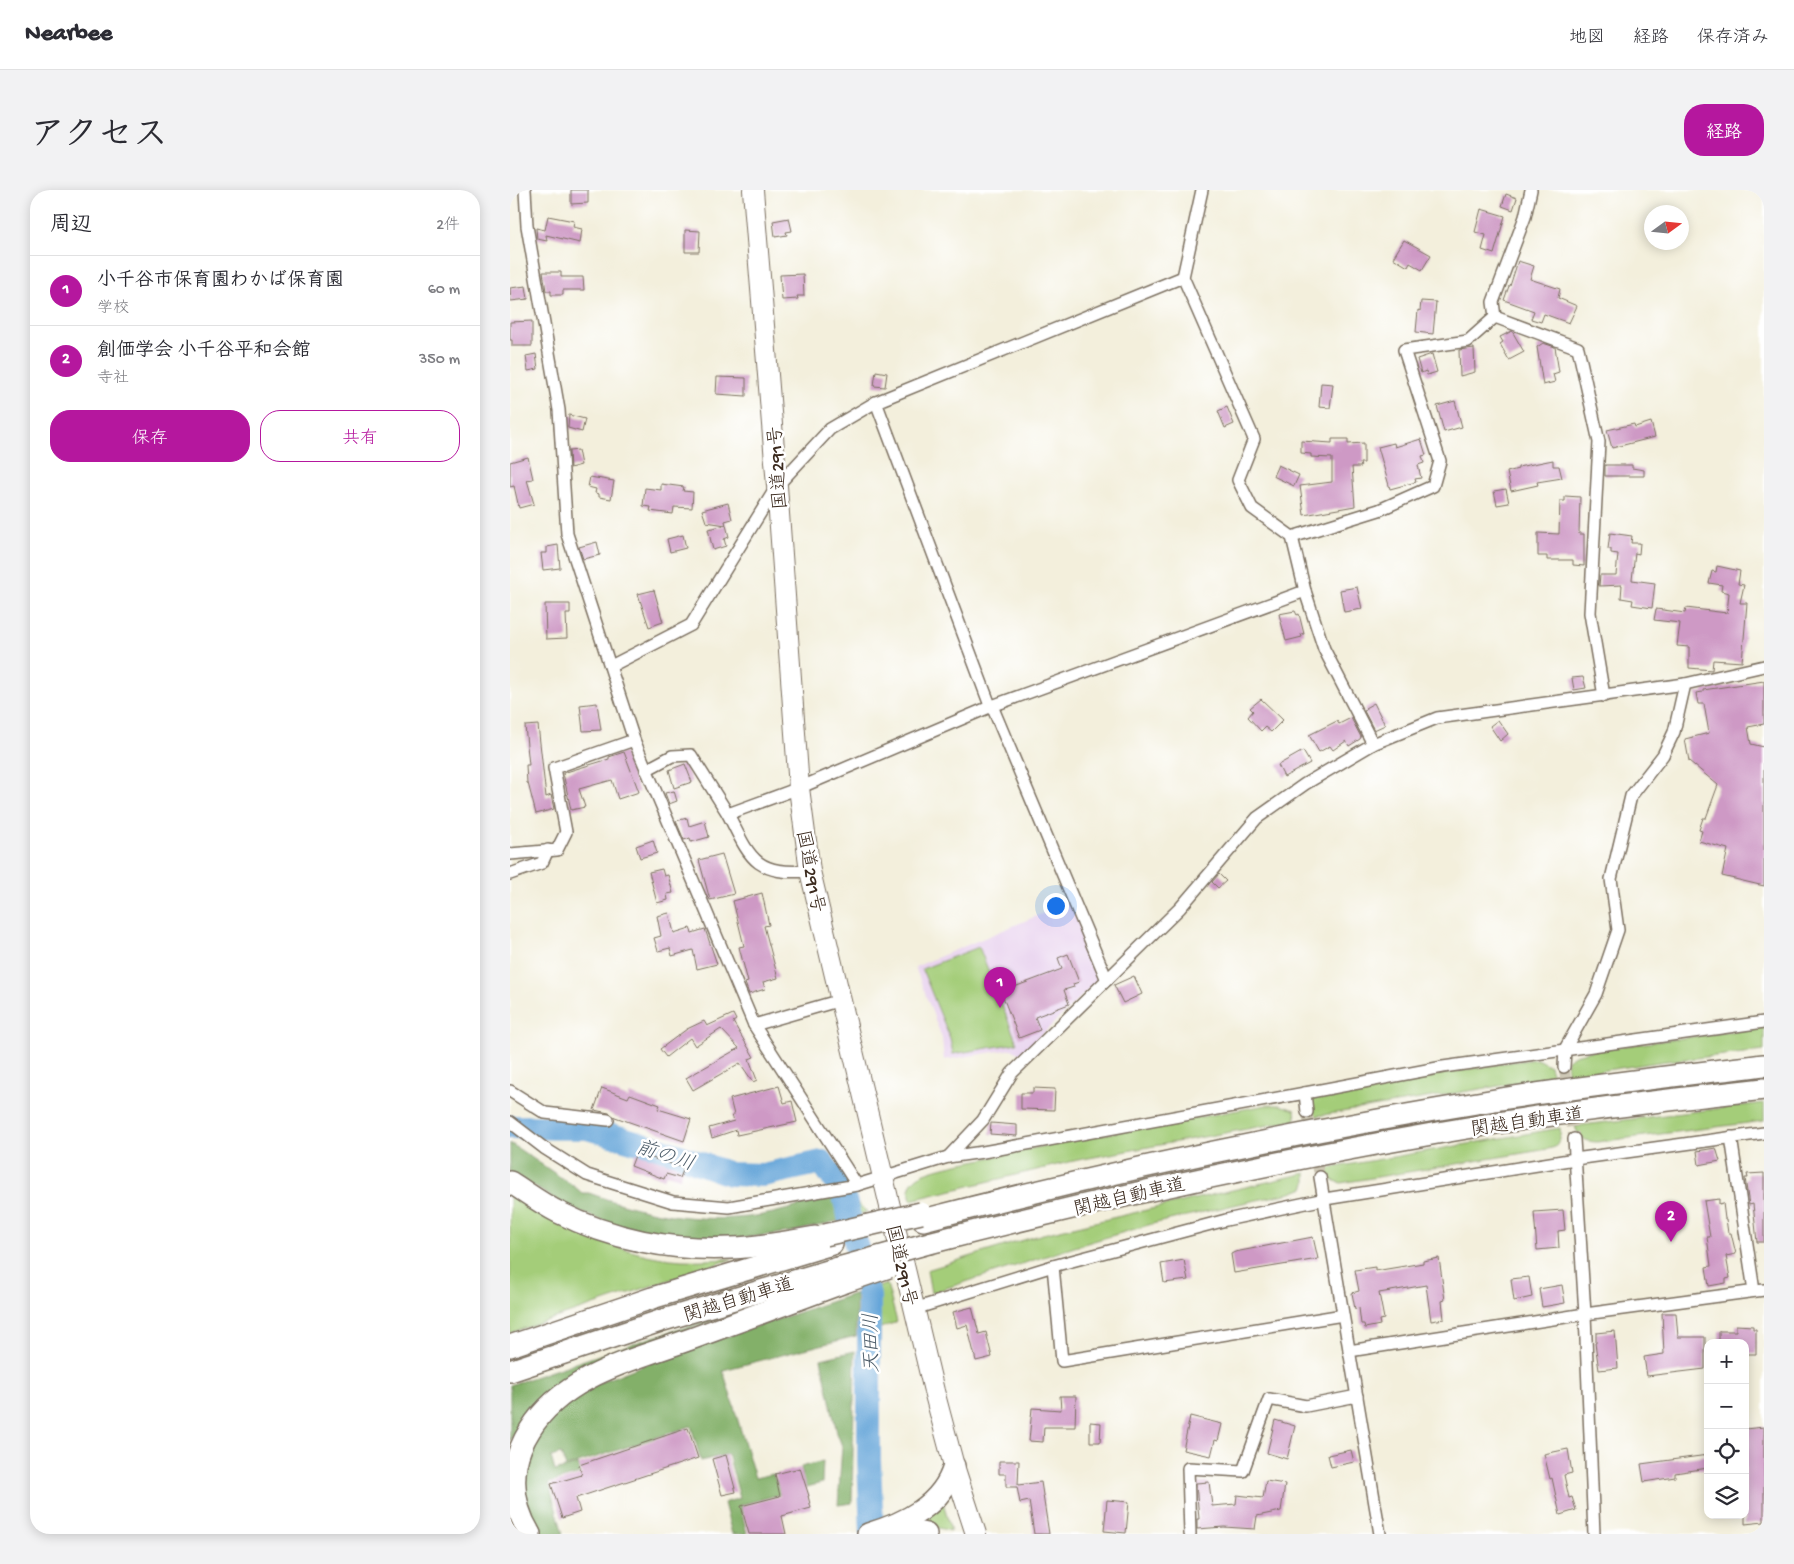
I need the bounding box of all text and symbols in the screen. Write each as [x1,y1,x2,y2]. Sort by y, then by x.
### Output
text: Nearbee [25,20,112,49]
text: 地図 [1569,28,1605,49]
text: 経路 [1633,28,1669,49]
text: 保存済み [1697,28,1769,49]
button: 経路 [1684,104,1764,156]
text: アクセス [30,117,168,158]
north arrow [1644,205,1689,250]
text: 周辺 [50,214,92,239]
text: 2件 [436,217,460,236]
text: 小千谷市保育園わかば保育園 [97,270,344,293]
text: 1 [63,281,69,300]
text: 60 m [428,281,460,300]
text: 学校 [97,300,129,319]
text: 創価学会 小千谷平和会館 [97,340,311,363]
text: 2 [62,351,70,370]
text: 350 m [419,351,460,370]
text: 寺社 [97,370,129,389]
button: 保存 [50,410,250,462]
button: 共有 [260,410,460,462]
street label: 国道291号 [764,425,794,510]
street label: 国道291号 [789,828,829,915]
your location [1043,893,1069,919]
pin: 1 [984,967,1016,1008]
street label: 関越自動車道 [1469,1103,1586,1143]
water label: 前の川 [633,1135,698,1178]
street label: 関越自動車道 [1071,1173,1188,1222]
pin: 2 [1655,1201,1687,1242]
street label: 国道291号 [879,1222,921,1309]
street label: 関越自動車道 [681,1273,797,1329]
water label: 天田川 [860,1313,886,1373]
map controls [1704,1339,1749,1519]
button: + [1704,1339,1749,1384]
button: − [1704,1384,1749,1429]
button: locate [1704,1429,1749,1474]
button: layers [1704,1474,1749,1519]

